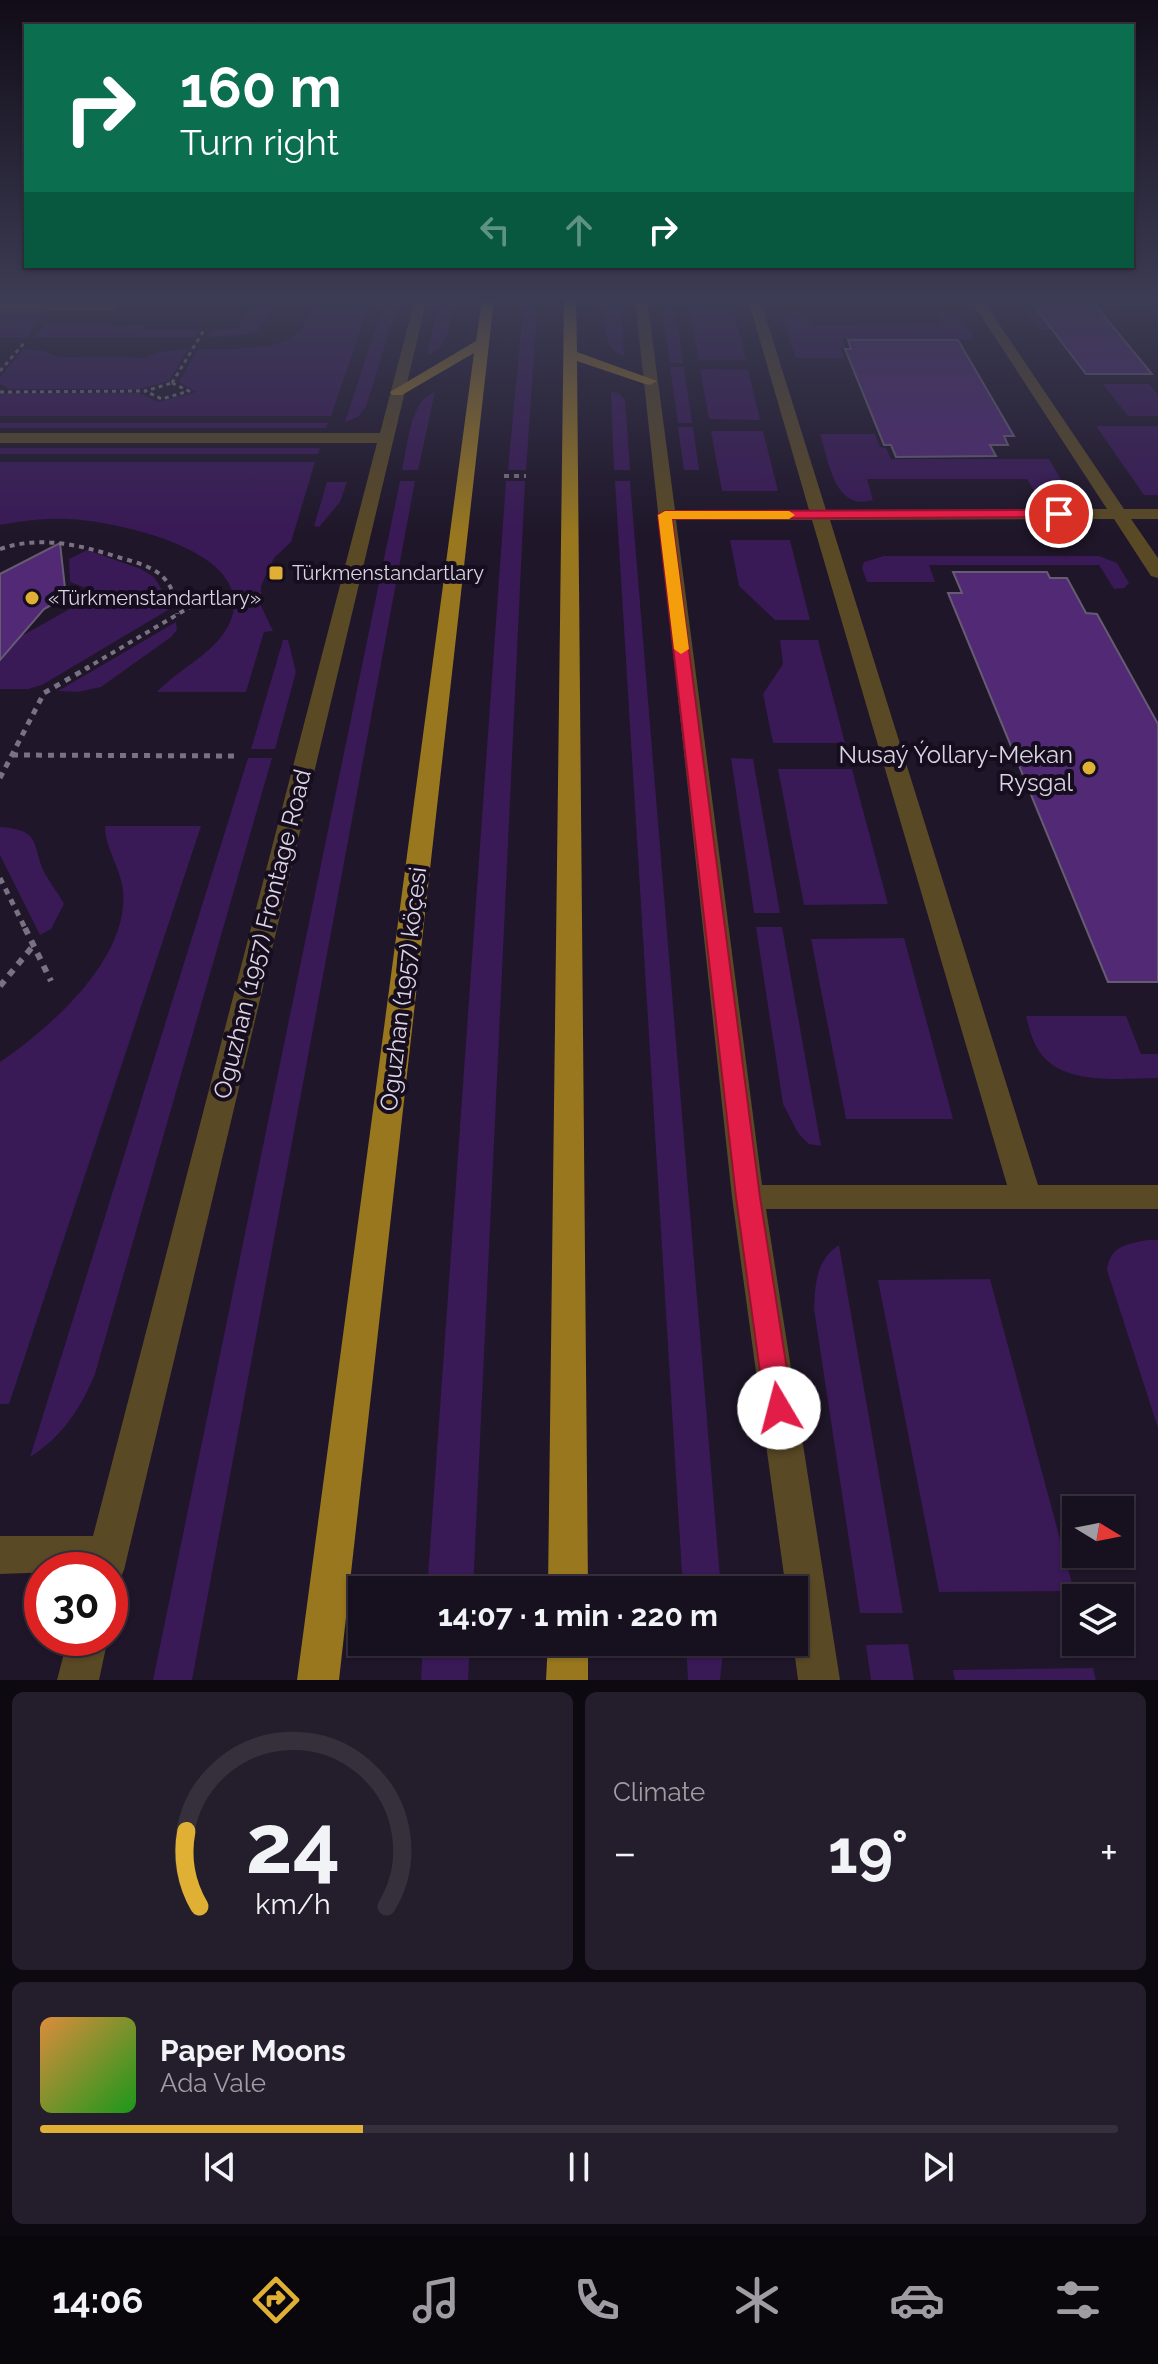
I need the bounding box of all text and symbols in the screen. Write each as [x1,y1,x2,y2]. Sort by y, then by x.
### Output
text: 160 m [180,54,342,120]
icon: right [48,56,152,160]
text: Turn right [180,121,339,163]
icon: left [473,208,517,252]
icon: ahead [557,208,601,252]
icon: right [641,208,685,252]
pin [1025,480,1093,548]
icon: arrive [1037,492,1081,536]
place label: Türkmenstandartlary [292,561,484,585]
marker: Türkmenstandartlary [267,564,285,582]
place label: «Türkmenstandartlary» [48,586,261,610]
marker: «Türkmenstandartlary» [23,589,41,607]
place label: Nusaý Ýollary-Mekan Rysgal [839,740,1073,797]
marker: Nusaý Ýollary-Mekan Rysgal [1080,759,1098,777]
street label: Oguzhan (1957) Frontage Road [207,766,317,1102]
street label: Oguzhan (1957) köçesi [374,865,432,1113]
position arrow [737,1366,821,1450]
north arrow [1062,1496,1134,1568]
map controls [1062,1496,1134,1656]
speed limit sign: 30 [24,1552,128,1656]
button: layers [1062,1584,1134,1656]
text: 14:07 · 1 min · 220 m [438,1598,718,1633]
text: Climate [613,1777,705,1807]
text: 24 [245,1795,340,1892]
text: 19° [828,1817,908,1887]
text: − [613,1827,637,1878]
text: + [1100,1827,1118,1878]
text: km/h [255,1887,330,1921]
text: Paper Moons [160,2033,346,2068]
text: Ada Vale [160,2068,266,2098]
icon: previous [198,2145,242,2189]
icon: pause [557,2145,601,2189]
icon: next [916,2145,960,2189]
icon: directions [248,2272,304,2328]
icon: music [408,2272,464,2328]
icon: phone [569,2272,625,2328]
icon: climate [729,2272,785,2328]
icon: car [889,2272,945,2328]
icon: filters [1050,2272,1106,2328]
text: 14:06 [52,2279,143,2321]

